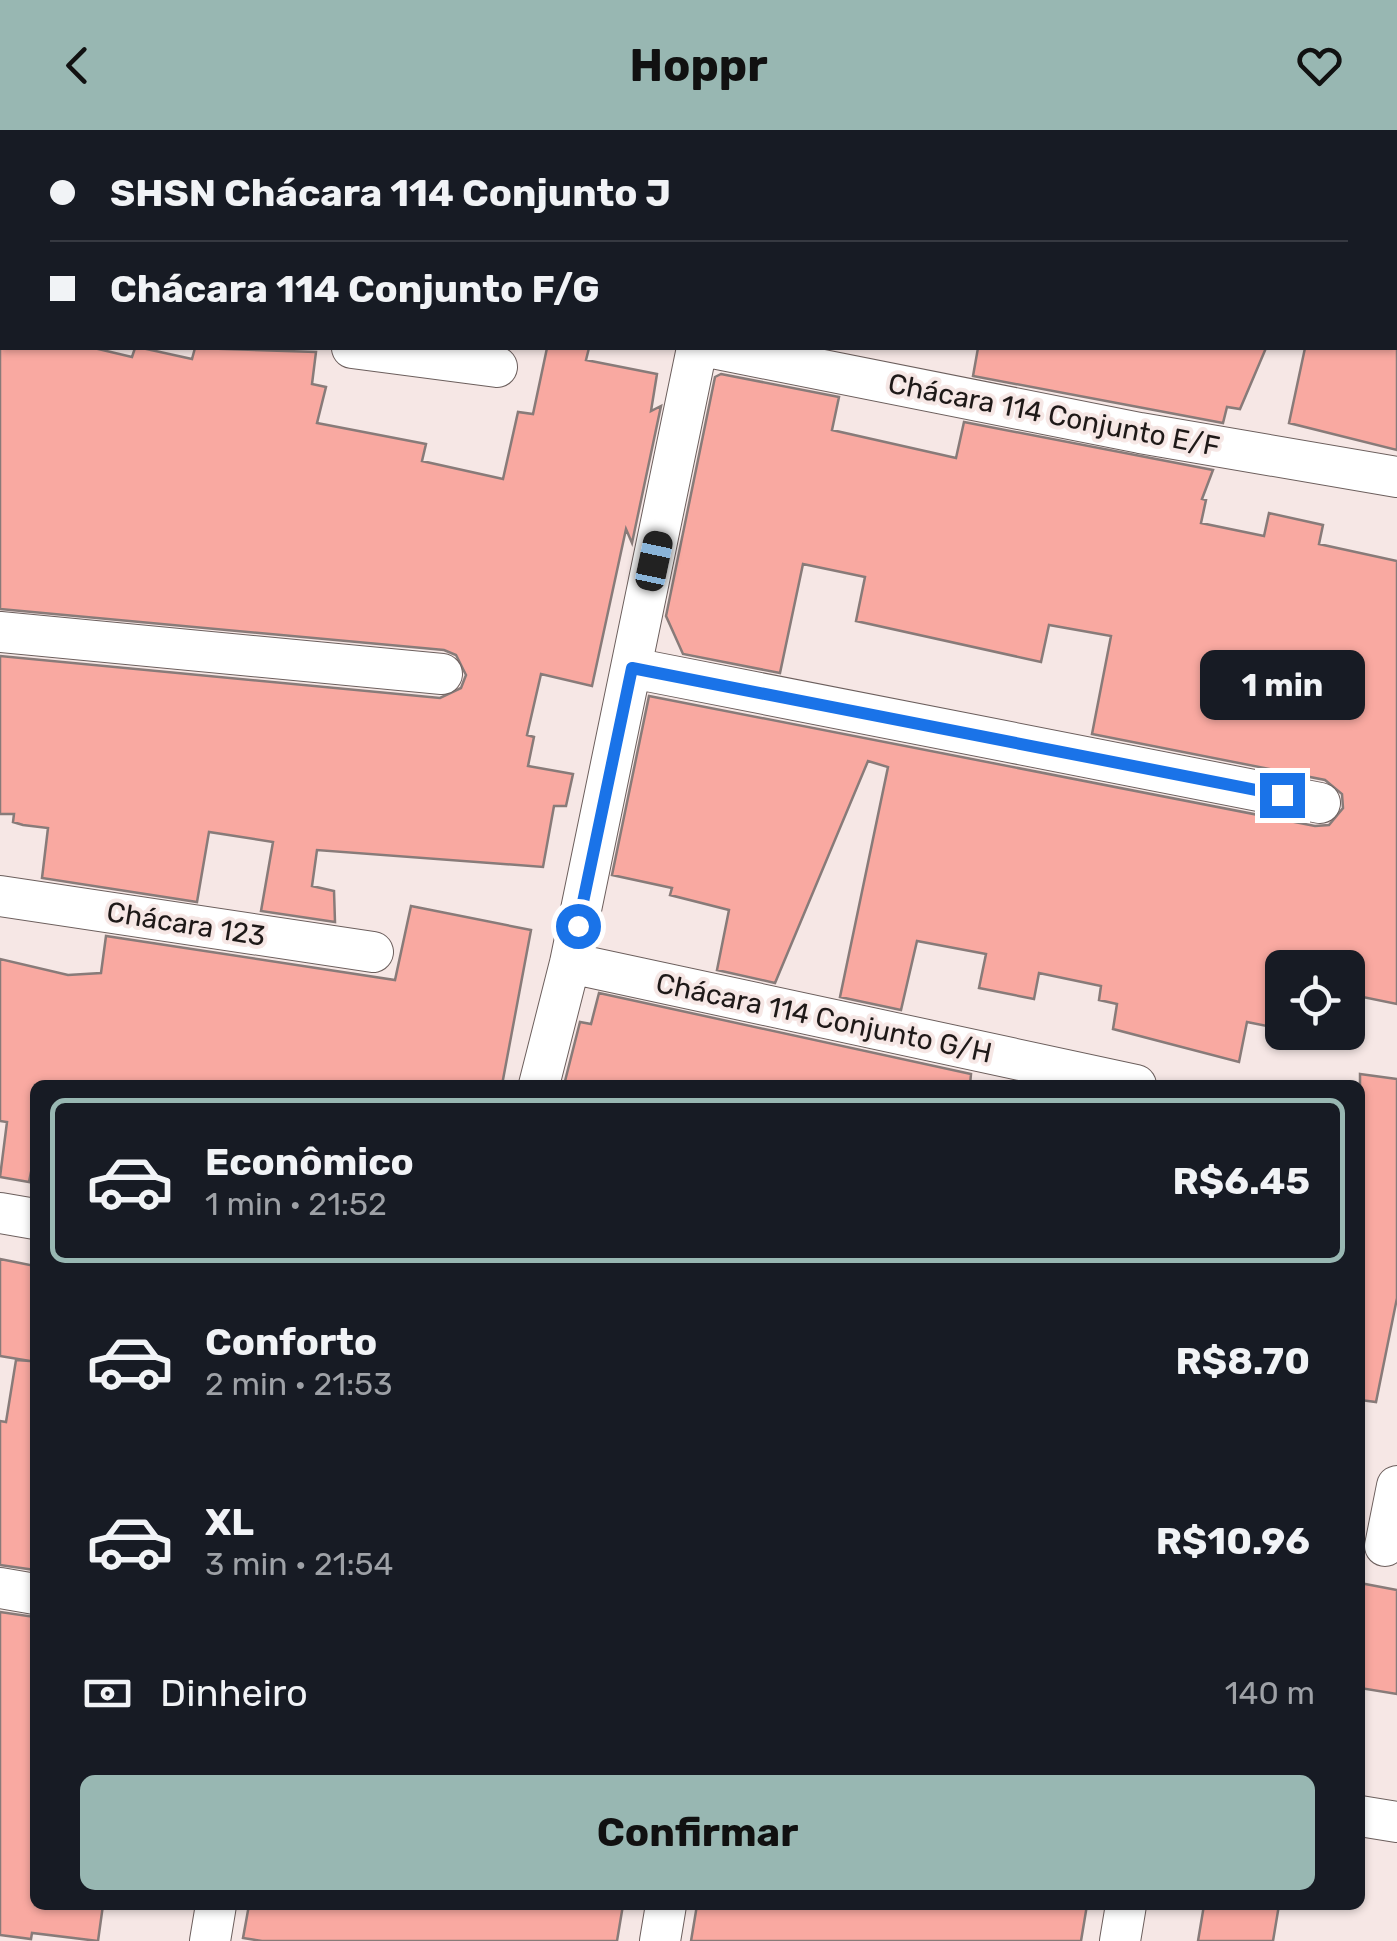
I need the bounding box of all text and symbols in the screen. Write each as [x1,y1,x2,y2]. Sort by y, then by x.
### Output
icon: back [50,38,105,93]
icon: heart [1292,38,1347,93]
text: Hoppr [629,39,768,92]
text: SHSN Chácara 114 Conjunto J [110,170,671,216]
text: Chácara 114 Conjunto F/G [110,266,600,312]
street label: Chácara 114 Conjunto E/F [885,367,1223,463]
car [633,529,675,593]
callout: 1 min [1200,650,1364,720]
text: 1 min [1242,666,1323,704]
route end [1260,773,1305,818]
street label: Chácara 123 [104,895,268,953]
route start [556,904,601,949]
map controls [1265,950,1365,1050]
button: locate [1265,950,1365,1050]
street label: Chácara 114 Conjunto G/H [653,966,995,1070]
icon: car [85,1136,175,1226]
text: Econômico [205,1139,414,1185]
text: R$6.45 [1173,1158,1310,1204]
text: 1 min · 21:52 [205,1185,387,1223]
icon: car [85,1316,175,1406]
text: Conforto [205,1319,377,1365]
text: R$8.70 [1176,1338,1310,1384]
text: 2 min · 21:53 [205,1365,392,1403]
icon: car [85,1496,175,1586]
text: XL [205,1499,254,1545]
text: R$10.96 [1156,1518,1310,1564]
text: 3 min · 21:54 [205,1545,393,1583]
icon: cash [80,1666,135,1721]
text: Dinheiro [160,1670,308,1716]
text: 140 m [1225,1674,1315,1712]
button: Confirmar [80,1775,1315,1890]

